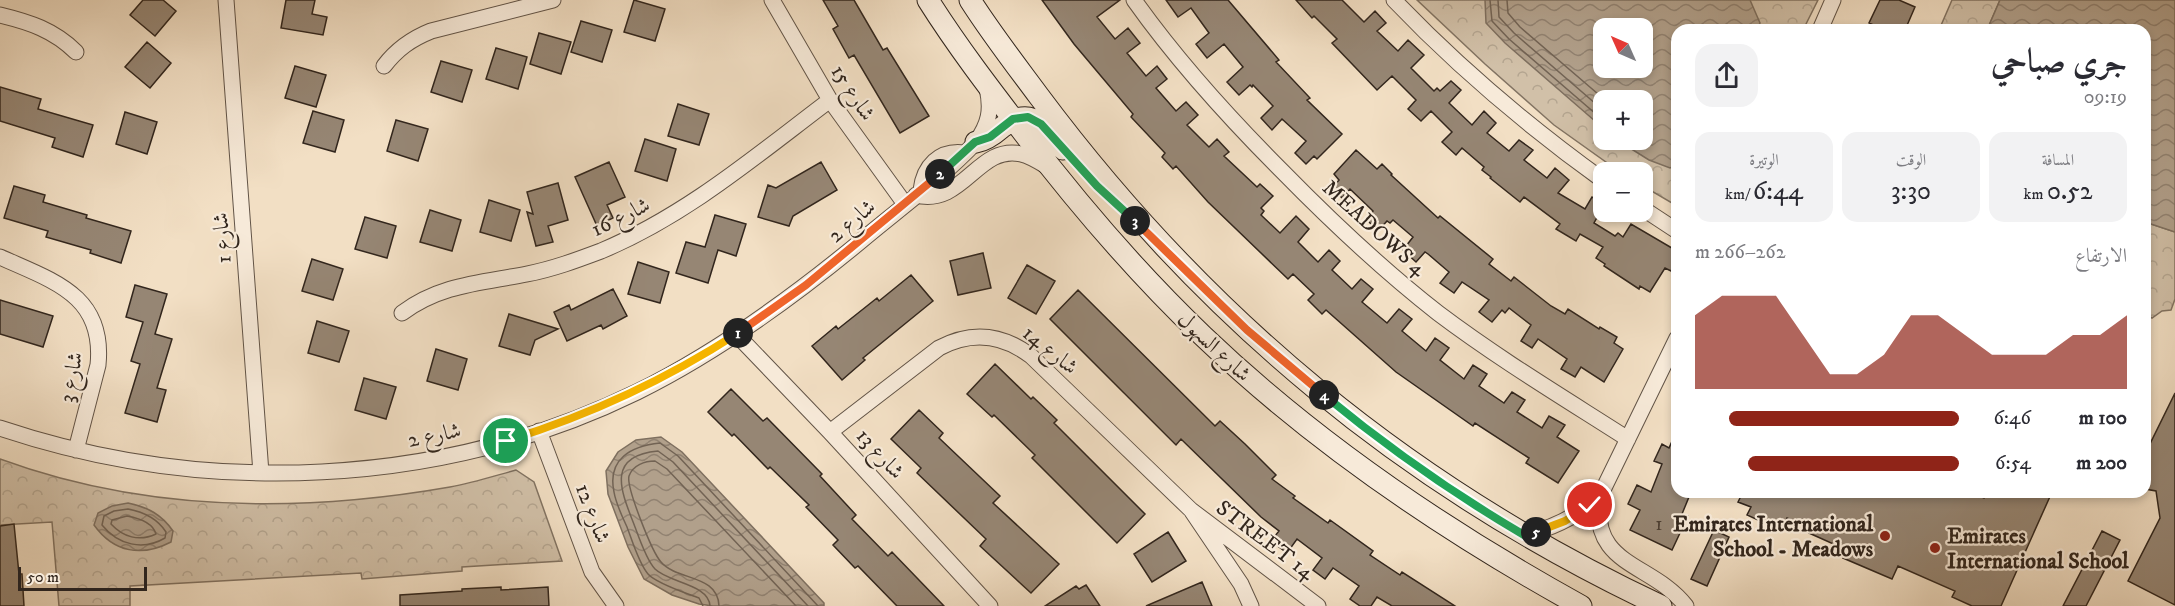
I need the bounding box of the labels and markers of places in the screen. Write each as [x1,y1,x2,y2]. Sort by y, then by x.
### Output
pin: 2 [925,159,955,189]
pin: 3 [1120,206,1150,236]
pin: 1 [723,318,753,348]
pin: 4 [1309,380,1339,410]
pin [480,415,531,466]
pin [1564,479,1615,530]
place label: Emirates International School - Meadows [1673,511,1874,563]
pin: 5 [1521,517,1551,547]
place label: Emirates International School [1947,523,2129,575]
marker: Emirates International School - Meadows [1878,529,1892,543]
marker: Emirates International School [1928,541,1942,555]

